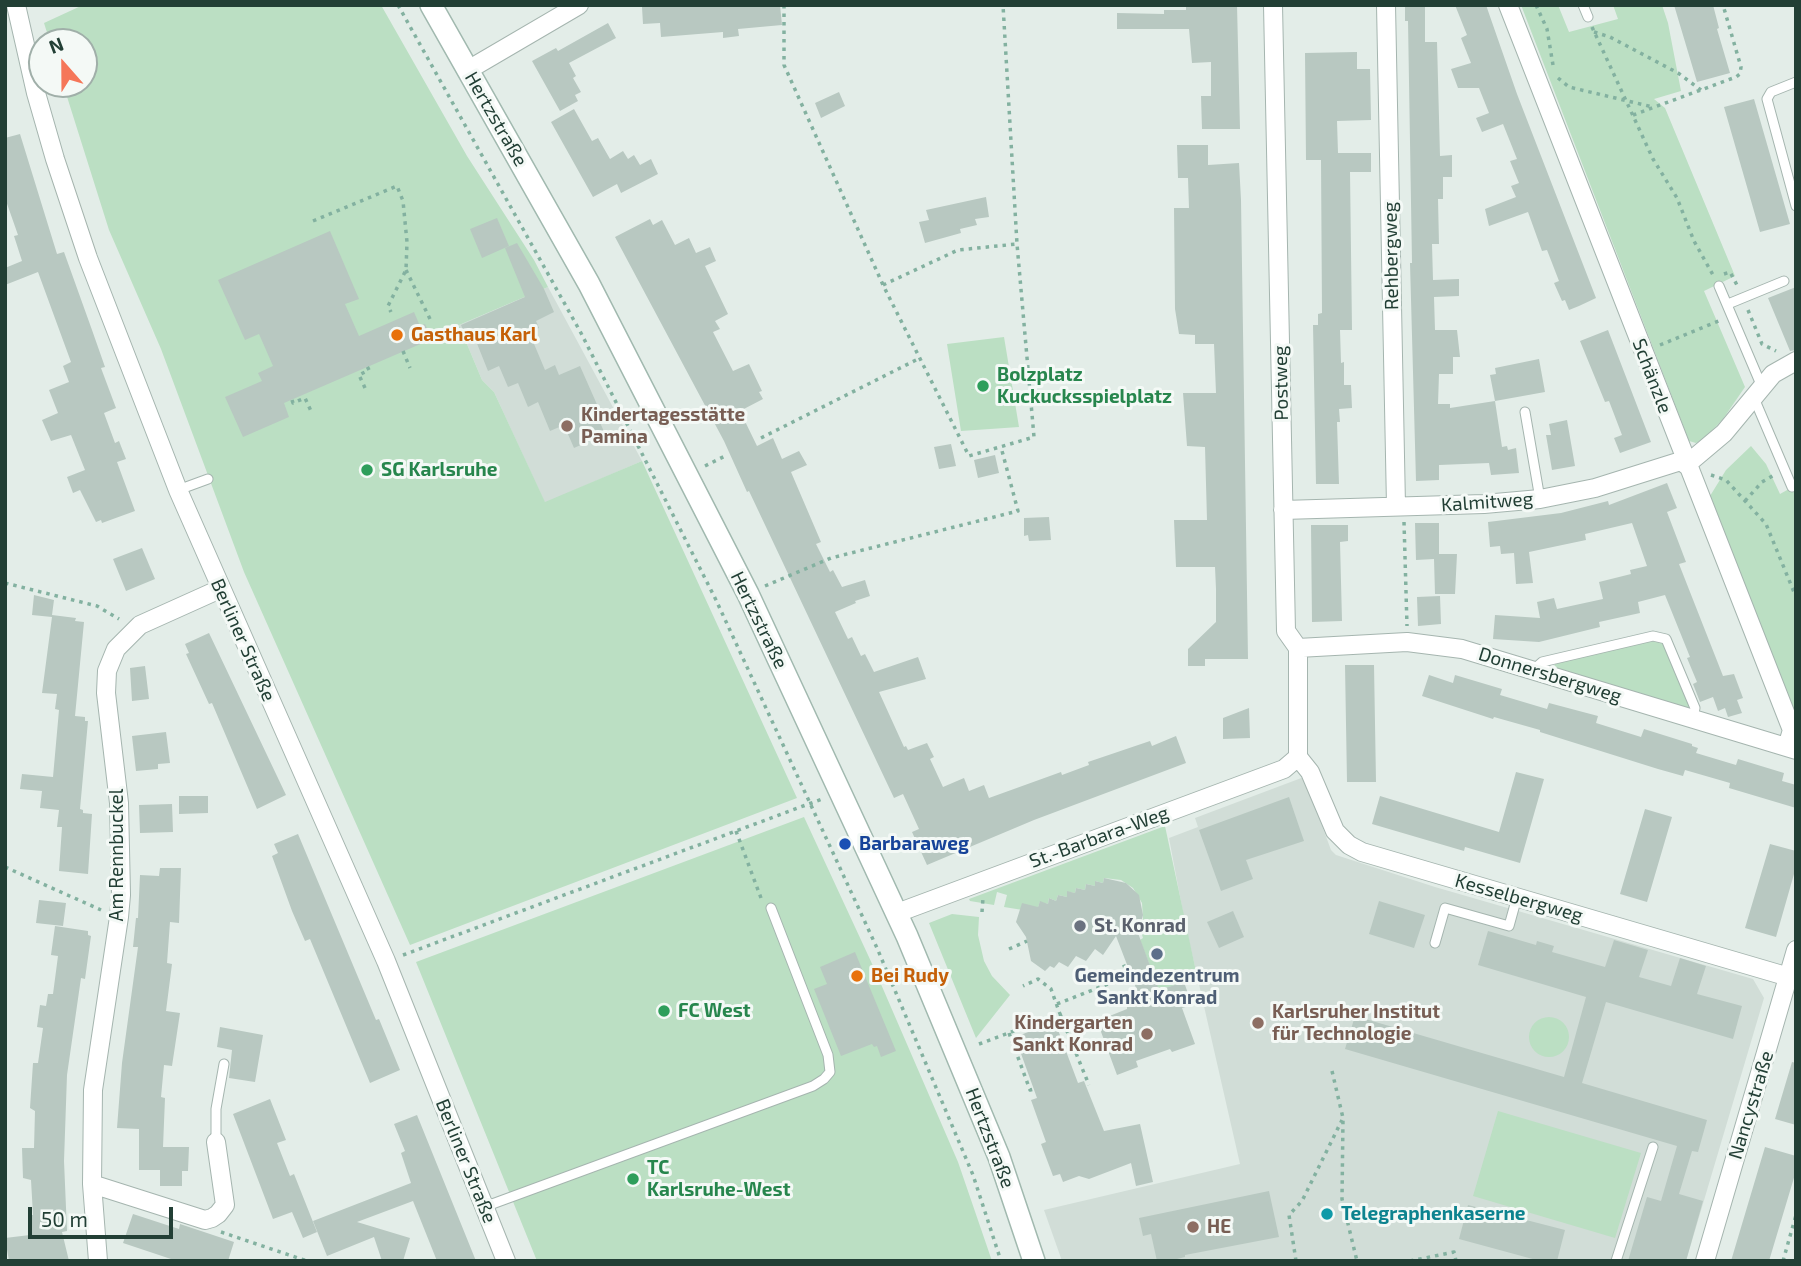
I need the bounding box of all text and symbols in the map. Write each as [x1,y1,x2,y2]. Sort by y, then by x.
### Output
north arrow [28,28,98,98]
text: N [45,32,67,58]
street label: Hertzstraße [460,68,532,170]
street label: Rehbergweg [1379,202,1403,310]
place label: Gasthaus Karl [411,324,537,346]
marker: Gasthaus Karl [389,327,405,343]
street label: Schänzle [1627,336,1677,416]
street label: Postweg [1269,345,1293,421]
place label: Bolzplatz Kuckucksspielplatz [997,364,1172,408]
marker: Bolzplatz Kuckucksspielplatz [975,378,991,394]
place label: Kindertagesstätte Pamina [581,404,745,448]
marker: Kindertagesstätte Pamina [559,418,575,434]
place label: SG Karlsruhe [381,459,497,481]
marker: SG Karlsruhe [359,462,375,478]
street label: Kalmitweg [1440,487,1534,517]
street label: Hertzstraße [726,568,792,672]
street label: Berliner Straße [206,575,280,705]
street label: Donnersbergweg [1476,642,1624,708]
street label: Am Rennbuckel [106,789,128,921]
street label: St.-Barbara-Weg [1026,801,1172,873]
place label: Barbaraweg [859,833,969,855]
marker: Barbaraweg [837,836,853,852]
street label: Kesselbergweg [1452,869,1586,927]
place label: St. Konrad [1094,915,1186,937]
marker: St. Konrad [1072,918,1088,934]
marker: Gemeindezentrum Sankt Konrad [1149,946,1165,962]
place label: Bei Rudy [871,965,949,987]
place label: Gemeindezentrum Sankt Konrad [1074,965,1240,1009]
marker: Bei Rudy [849,968,865,984]
place label: FC West [678,1000,751,1022]
place label: Karlsruher Institut für Technologie [1272,1001,1440,1045]
marker: FC West [656,1003,672,1019]
place label: Kindergarten Sankt Konrad [1013,1012,1133,1056]
marker: Karlsruher Institut für Technologie [1250,1015,1266,1031]
marker: Kindergarten Sankt Konrad [1139,1026,1155,1042]
street label: Nancystraße [1724,1048,1778,1162]
street label: Hertzstraße [960,1085,1020,1191]
street label: Berliner Straße [431,1096,501,1226]
place label: TC Karlsruhe-West [647,1157,790,1201]
marker: TC Karlsruhe-West [625,1171,641,1187]
scale bar [32,1192,177,1236]
place label: Telegraphenkaserne [1341,1203,1526,1225]
text: 50 m [41,1206,88,1231]
marker: Telegraphenkaserne [1319,1206,1335,1222]
place label: HE [1207,1216,1231,1238]
marker: HE [1185,1219,1201,1235]

